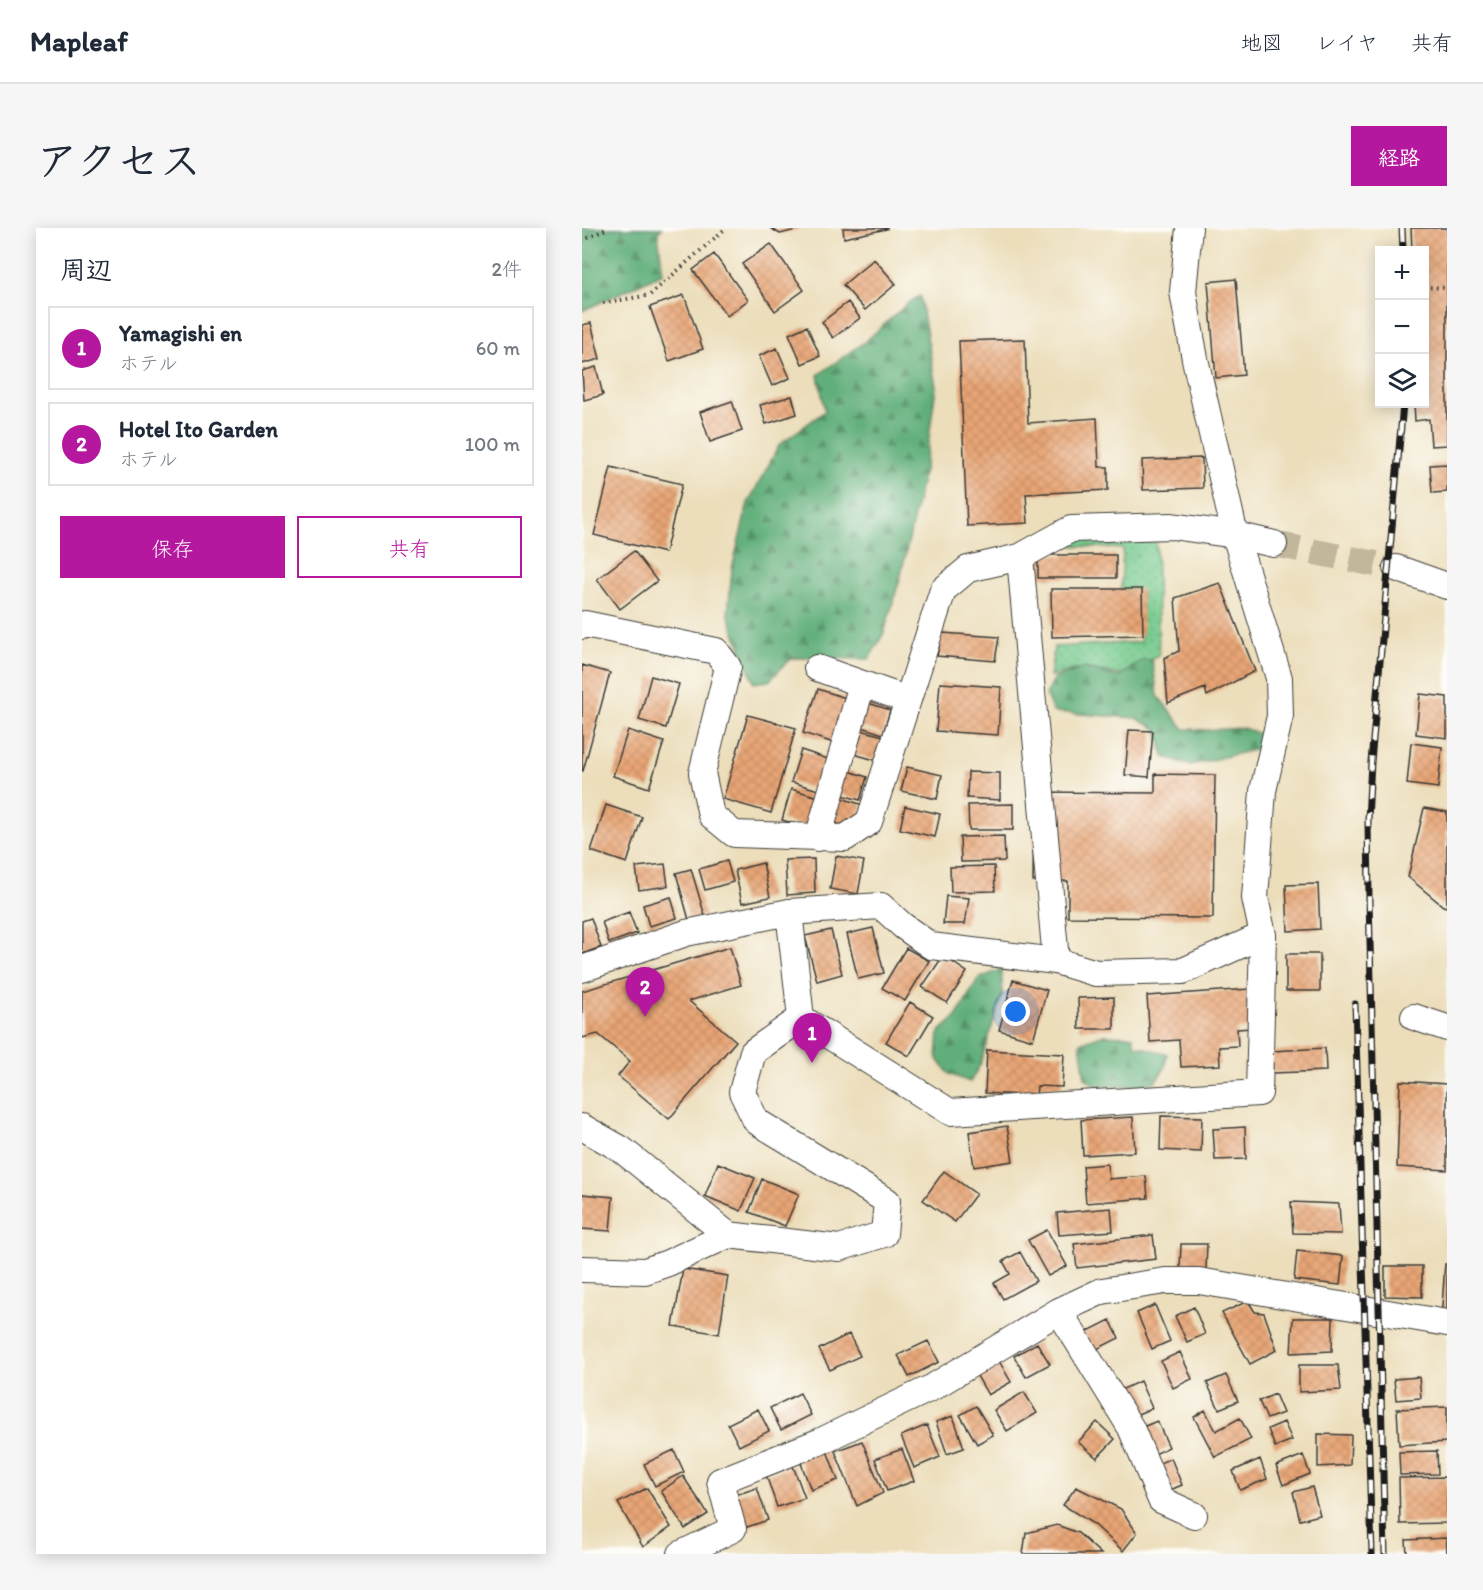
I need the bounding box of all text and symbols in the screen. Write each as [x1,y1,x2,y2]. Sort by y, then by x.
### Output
text: Mapleaf [30,24,128,58]
text: 地図 [1241,30,1283,55]
text: レイヤ [1316,30,1378,55]
text: 共有 [1411,30,1453,55]
button: 経路 [1351,126,1447,186]
text: アクセス [36,135,201,186]
map controls [1375,246,1429,408]
button: + [1375,246,1429,300]
text: 周辺 [60,254,112,286]
text: 2件 [491,257,522,281]
button: − [1375,300,1429,354]
text: Yamagishi en [119,320,242,347]
text: 1 [77,336,86,360]
text: 60 m [476,336,520,360]
text: ホテル [119,351,178,375]
button: layers [1375,354,1429,408]
text: Hotel Ito Garden [119,416,278,443]
text: 2 [76,432,87,456]
text: 100 m [465,432,520,456]
text: ホテル [119,447,178,471]
button: 保存 [60,516,285,578]
button: 共有 [297,516,522,578]
pin: 2 [626,968,664,1017]
your location [1001,997,1030,1026]
pin: 1 [792,1014,832,1063]

